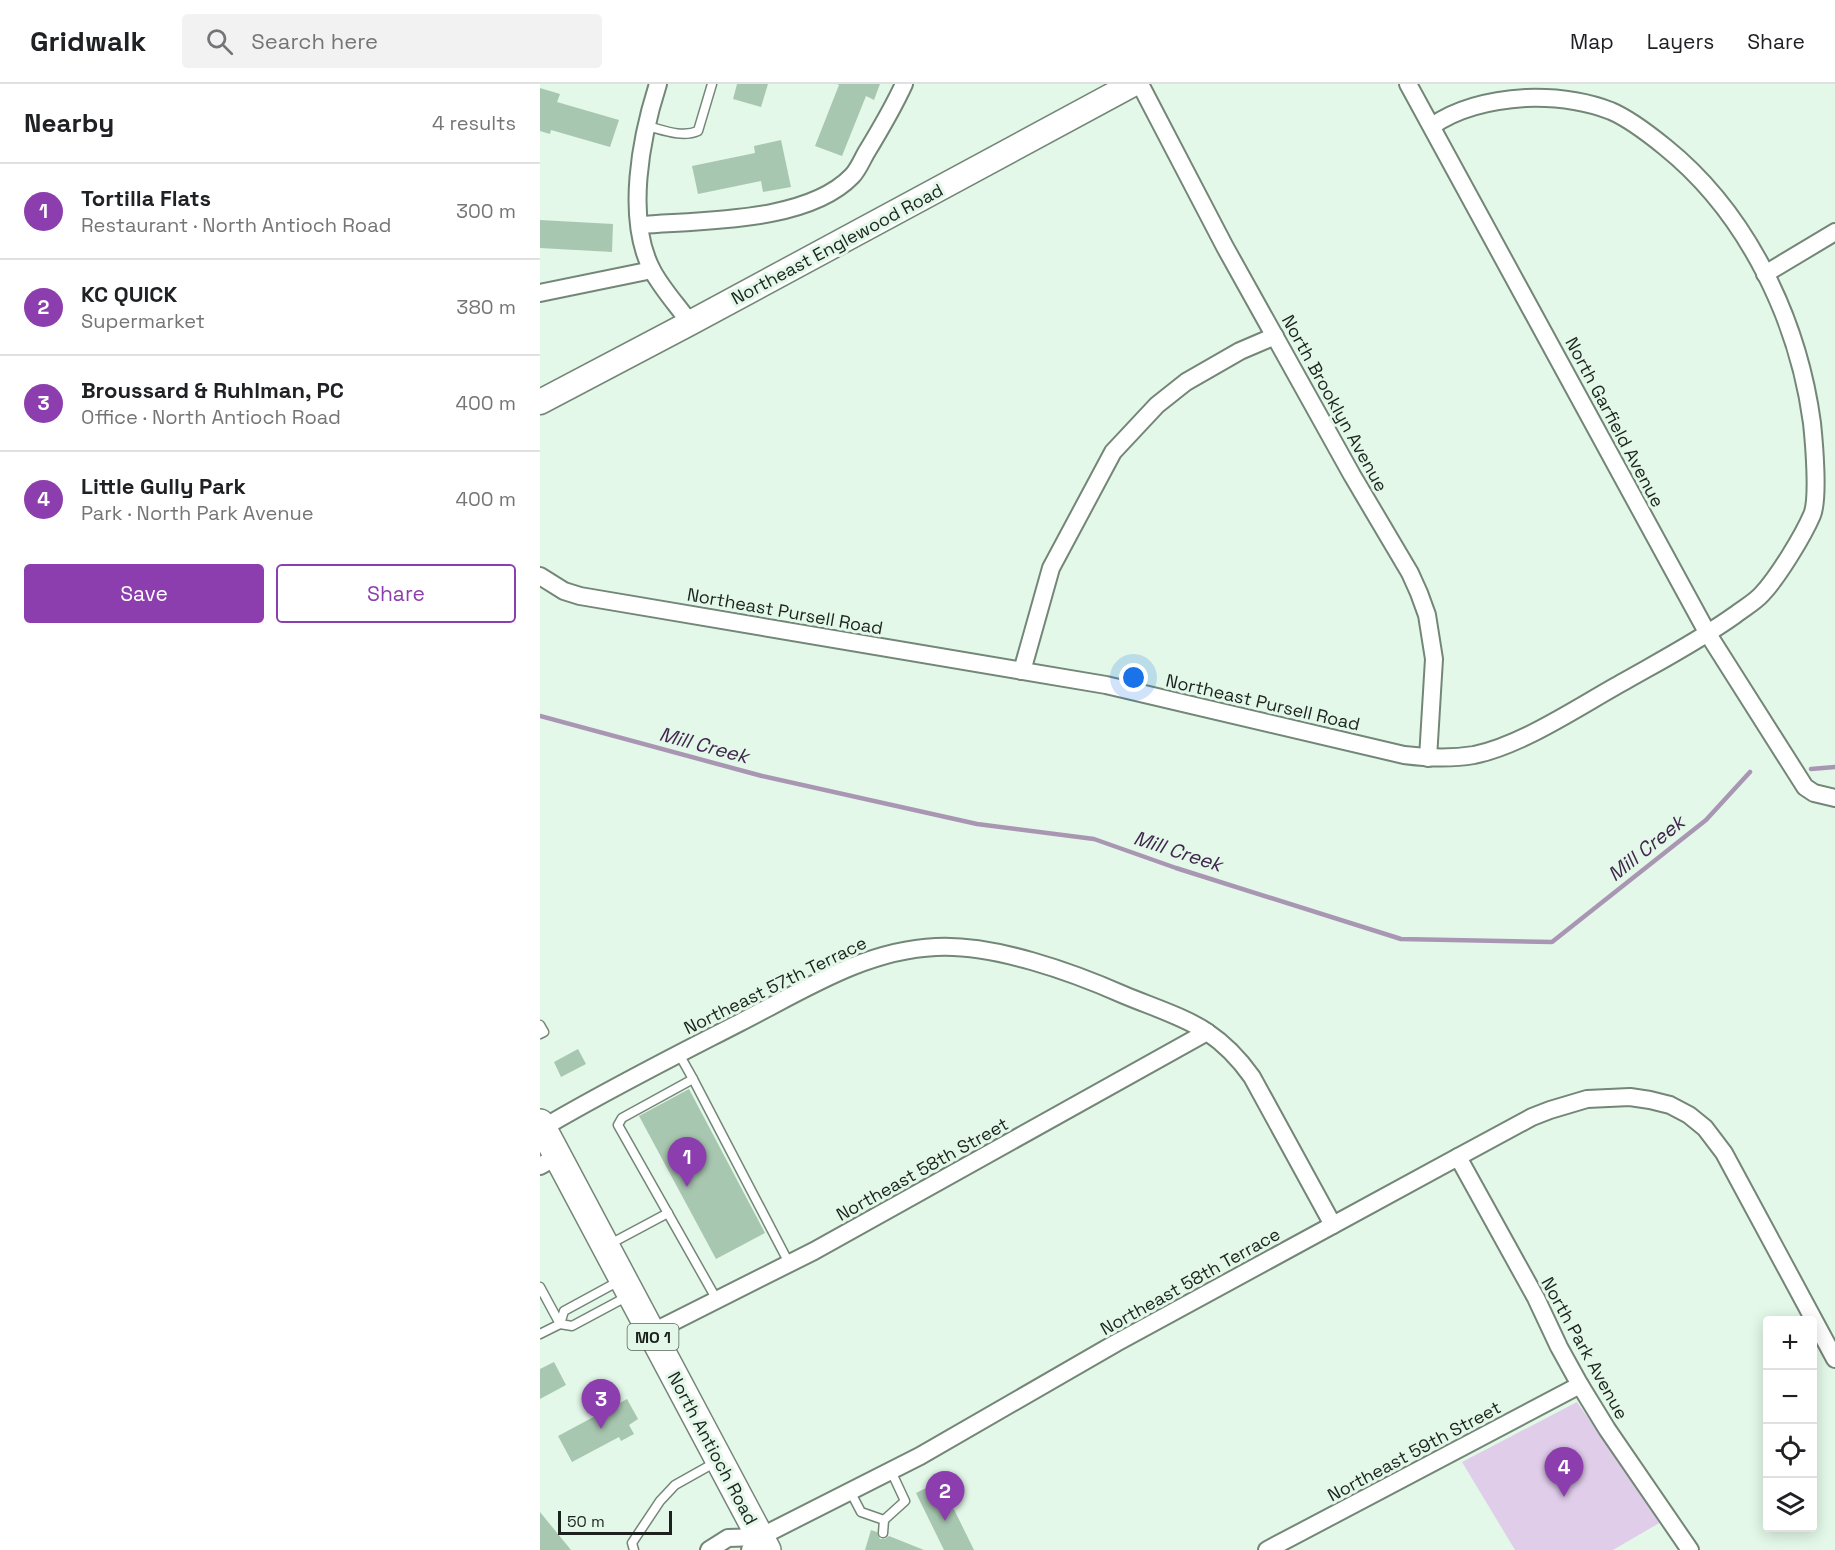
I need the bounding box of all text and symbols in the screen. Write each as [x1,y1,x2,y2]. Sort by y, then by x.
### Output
search box [182,14,602,68]
text: Gridwalk [30,23,146,59]
icon: search [203,25,236,58]
text: Search here [251,27,378,55]
text: Map [1570,28,1614,55]
text: Layers [1647,28,1714,55]
text: Share [1747,28,1805,55]
text: Nearby [24,106,114,140]
text: 4 results [432,110,516,136]
street label: Northeast Englewood Road [727,178,947,310]
text: Tortilla Flats [81,184,211,212]
text: 1 [39,198,48,224]
text: 300 m [456,198,516,224]
text: Restaurant · North Antioch Road [81,212,391,238]
text: KC QUICK [81,280,177,308]
text: 2 [38,294,49,320]
text: 380 m [456,294,516,320]
text: Supermarket [81,308,205,334]
street label: North Brooklyn Avenue [1277,311,1393,495]
street label: North Garfield Avenue [1560,333,1670,511]
text: Broussard & Ruhlman, PC [81,376,344,404]
text: 3 [37,390,50,416]
text: 400 m [456,390,516,416]
text: Office · North Antioch Road [81,404,341,430]
text: Little Gully Park [81,472,246,500]
text: 4 [37,486,50,512]
text: 400 m [456,486,516,512]
text: Park · North Park Avenue [81,500,314,526]
button: Save [24,564,264,623]
button: Share [276,564,516,623]
street label: Northeast Pursell Road [685,582,885,640]
your location [1119,663,1148,692]
street label: Northeast Pursell Road [1164,668,1362,736]
water label: Mill Creek [656,721,754,770]
water label: Mill Creek [1602,808,1692,887]
water label: Mill Creek [1130,824,1228,878]
street label: Northeast 57th Terrace [680,931,870,1039]
street label: Northeast 58th Street [832,1112,1012,1226]
pin: 1 [668,1138,706,1187]
street label: Northeast 58th Terrace [1096,1222,1284,1340]
street label: North Park Avenue [1536,1273,1634,1423]
map controls [1763,1316,1817,1532]
button: + [1763,1316,1817,1370]
road number: MO 1 [628,1324,678,1350]
street label: North Antioch Road [663,1368,763,1528]
button: − [1763,1370,1817,1424]
pin: 3 [582,1380,620,1429]
street label: Northeast 59th Street [1323,1396,1505,1506]
button: locate [1763,1424,1817,1478]
pin: 4 [1544,1448,1584,1497]
pin: 2 [926,1472,964,1521]
button: layers [1763,1478,1817,1532]
scale bar [558,1508,672,1536]
text: 50 m [567,1511,605,1532]

